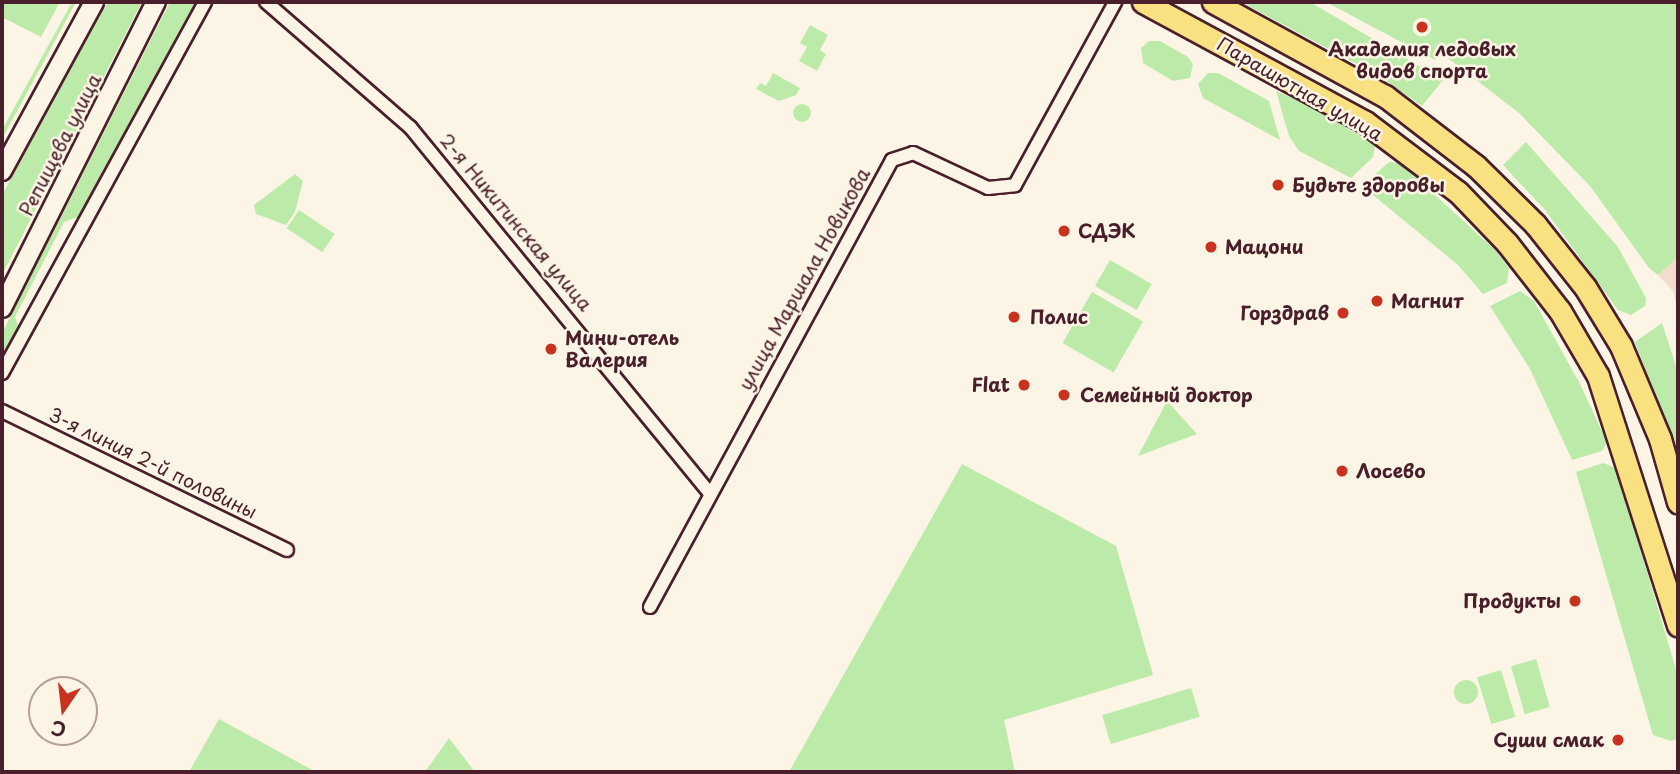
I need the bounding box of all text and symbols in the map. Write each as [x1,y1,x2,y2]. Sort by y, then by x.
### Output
marker: Академия ледовых видов спорта [1414,19,1430,35]
street label: Парашютная улица [1213,32,1387,146]
place label: Академия ледовых видов спорта [1328,38,1516,82]
street label: Репищева улица [14,69,106,221]
street label: 2-я Никитинская улица [435,129,597,315]
street label: улица Маршала Новикова [733,163,875,395]
place label: Будьте здоровы [1292,174,1445,196]
marker: Будьте здоровы [1270,177,1286,193]
place label: СДЭК [1078,220,1135,242]
marker: СДЭК [1056,223,1072,239]
place label: Мацони [1225,236,1304,258]
marker: Мацони [1203,239,1219,255]
place label: Магнит [1391,290,1463,312]
marker: Магнит [1369,293,1385,309]
place label: Горздрав [1240,302,1329,324]
marker: Горздрав [1335,305,1351,321]
place label: Полис [1030,306,1088,328]
marker: Полис [1004,307,1024,327]
place label: Мини-отель Валерия [565,327,679,371]
marker: Мини-отель Валерия [543,341,559,357]
place label: Flat [971,374,1010,396]
marker: Flat [1016,377,1032,393]
place label: Семейный доктор [1080,384,1254,406]
marker: Семейный доктор [1054,385,1074,405]
street label: 3-я линия 2-й половины [45,402,261,524]
place label: Лосево [1356,460,1426,482]
marker: Лосево [1334,463,1350,479]
place label: Продукты [1463,590,1561,612]
marker: Продукты [1567,593,1583,609]
north arrow [28,676,98,746]
text: С [48,714,69,745]
place label: Суши смак [1492,729,1604,751]
marker: Суши смак [1610,732,1626,748]

